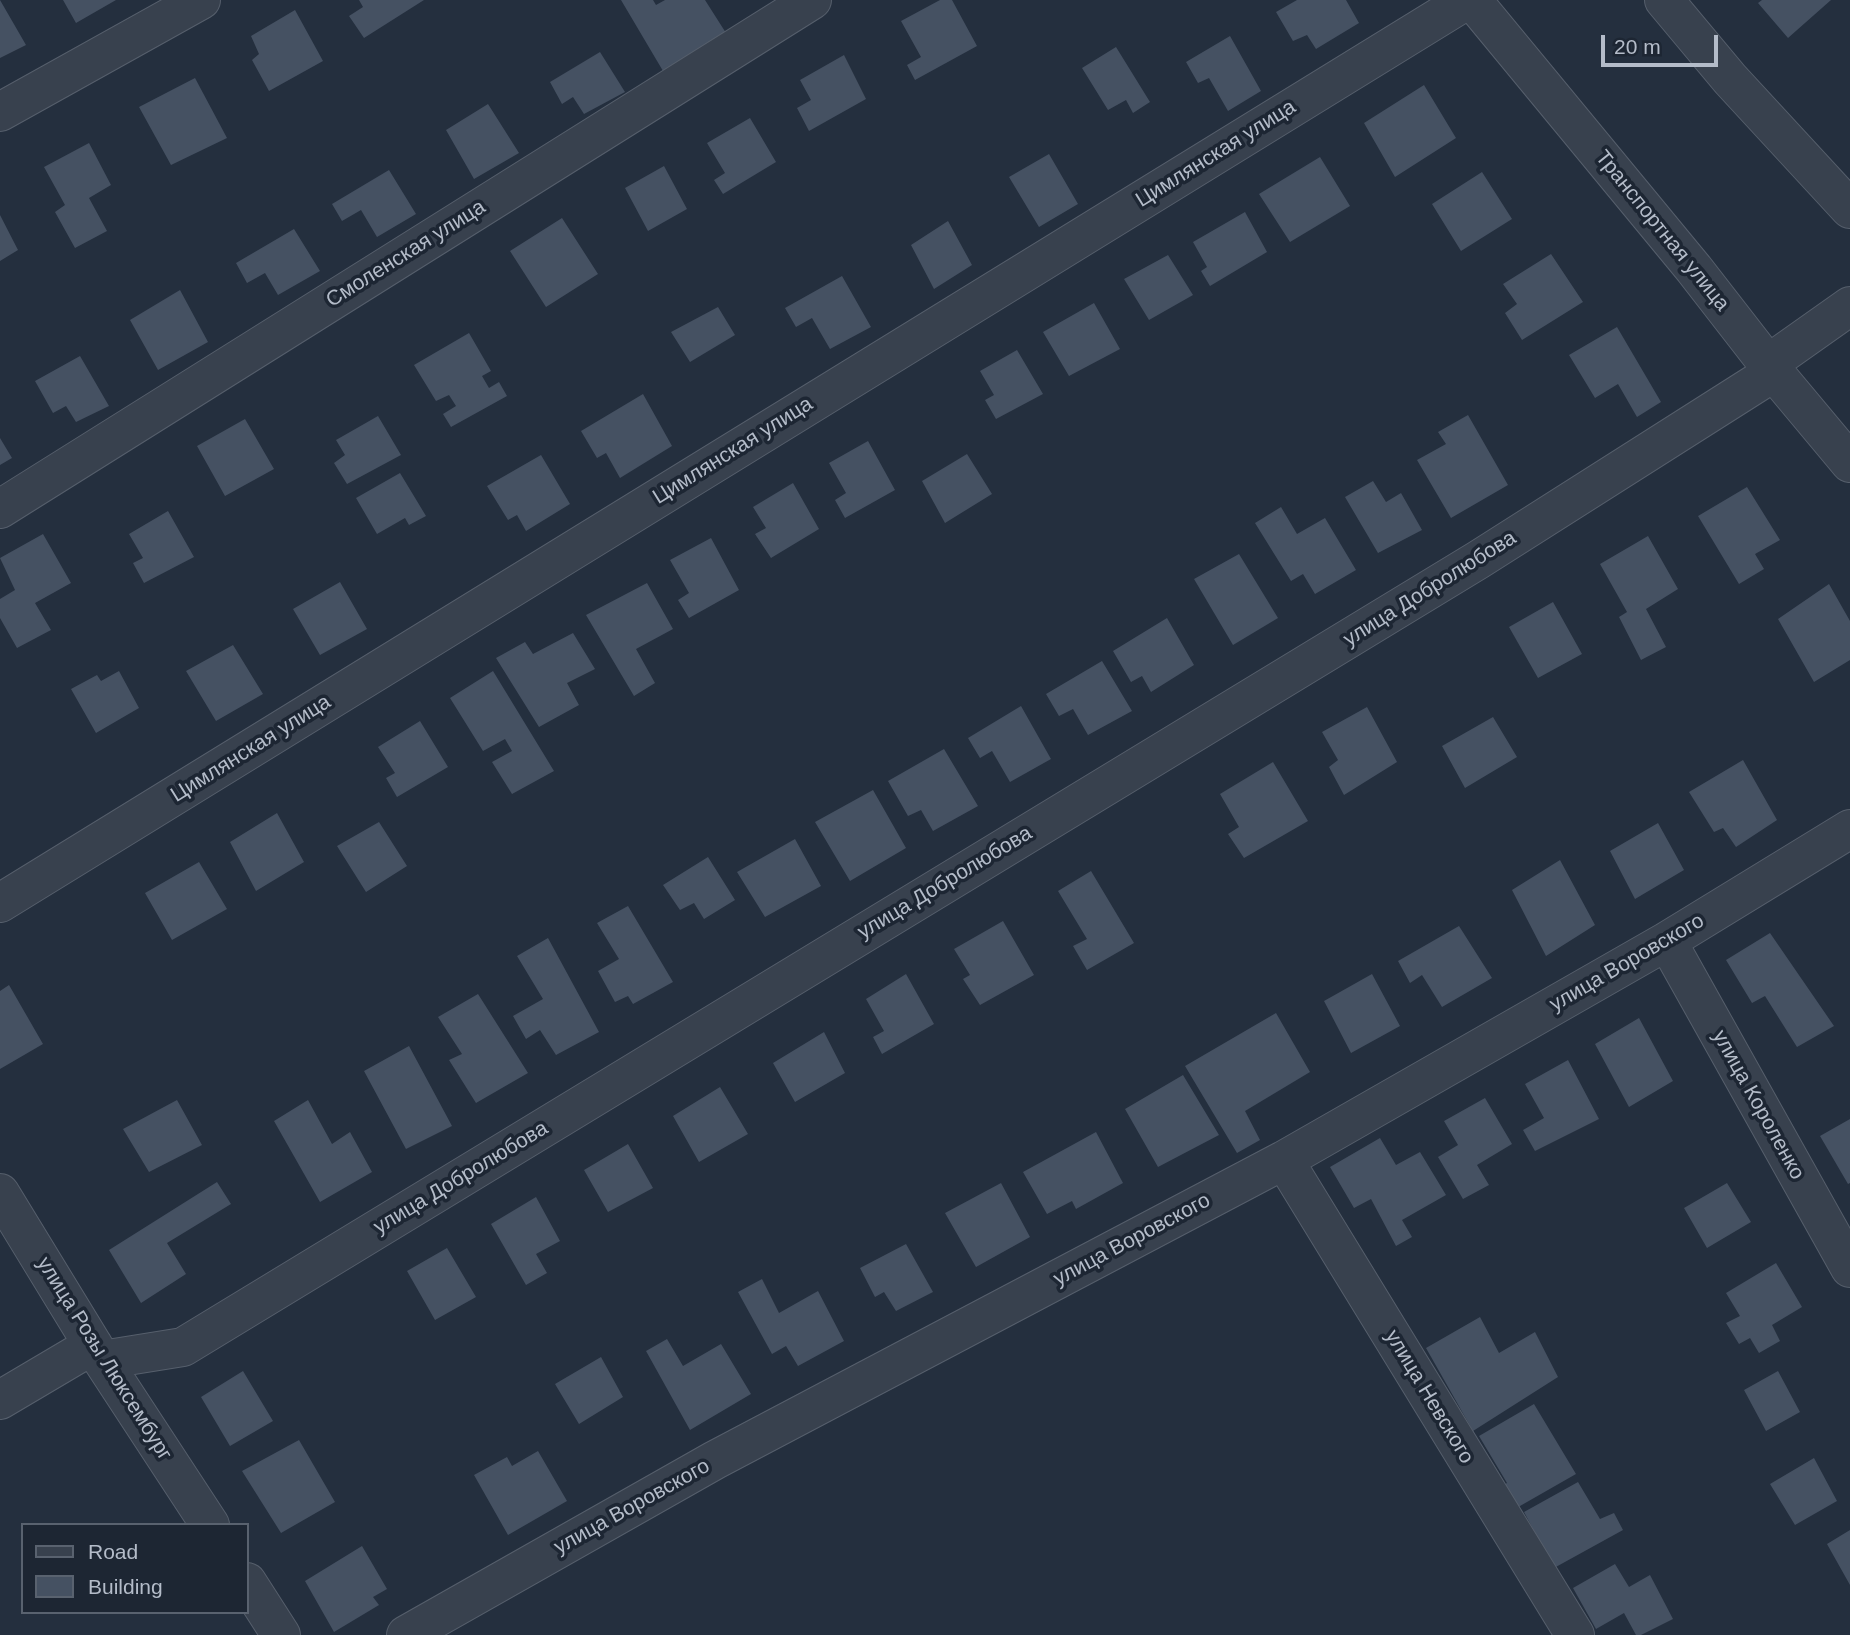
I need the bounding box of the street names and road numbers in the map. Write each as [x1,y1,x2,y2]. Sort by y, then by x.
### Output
street label: Цимлянская улица [1131,95,1301,213]
street label: Транспортная улица [1590,146,1734,316]
street label: Смоленская улица [322,195,490,313]
street label: Цимлянская улица [648,392,818,510]
street label: улица Добролюбова [1339,526,1521,652]
street label: Цимлянская улица [166,690,336,808]
street label: улица Добролюбова [853,821,1037,945]
street label: улица Воровского [1545,909,1709,1017]
street label: улица Короленко [1706,1026,1810,1184]
street label: улица Добролюбова [369,1116,553,1240]
street label: улица Воровского [1049,1188,1215,1292]
street label: улица Розы Люксембург [31,1253,177,1465]
street label: улица Невского [1379,1325,1479,1469]
street label: улица Воровского [550,1454,714,1560]

